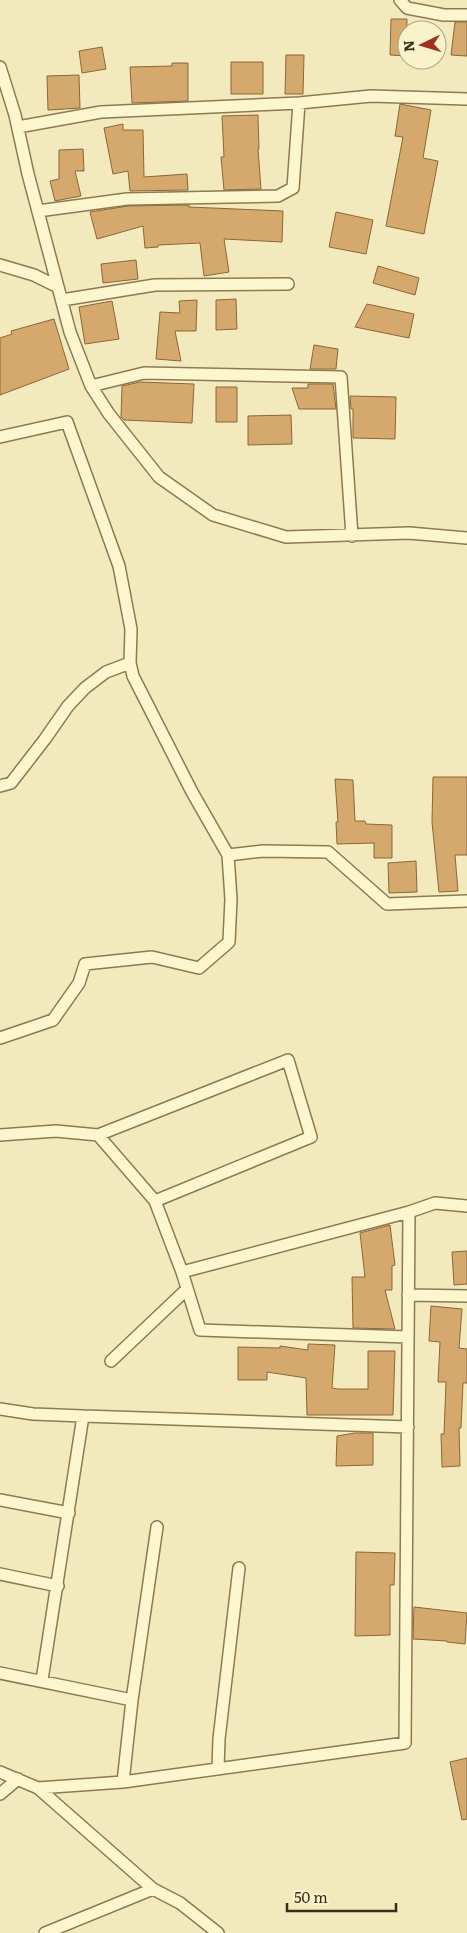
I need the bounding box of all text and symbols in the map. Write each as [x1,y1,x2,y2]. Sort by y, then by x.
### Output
north arrow [397,20,447,70]
text: N [398,39,419,53]
scale bar [287,1880,396,1912]
text: 50 m [294,1885,328,1908]

